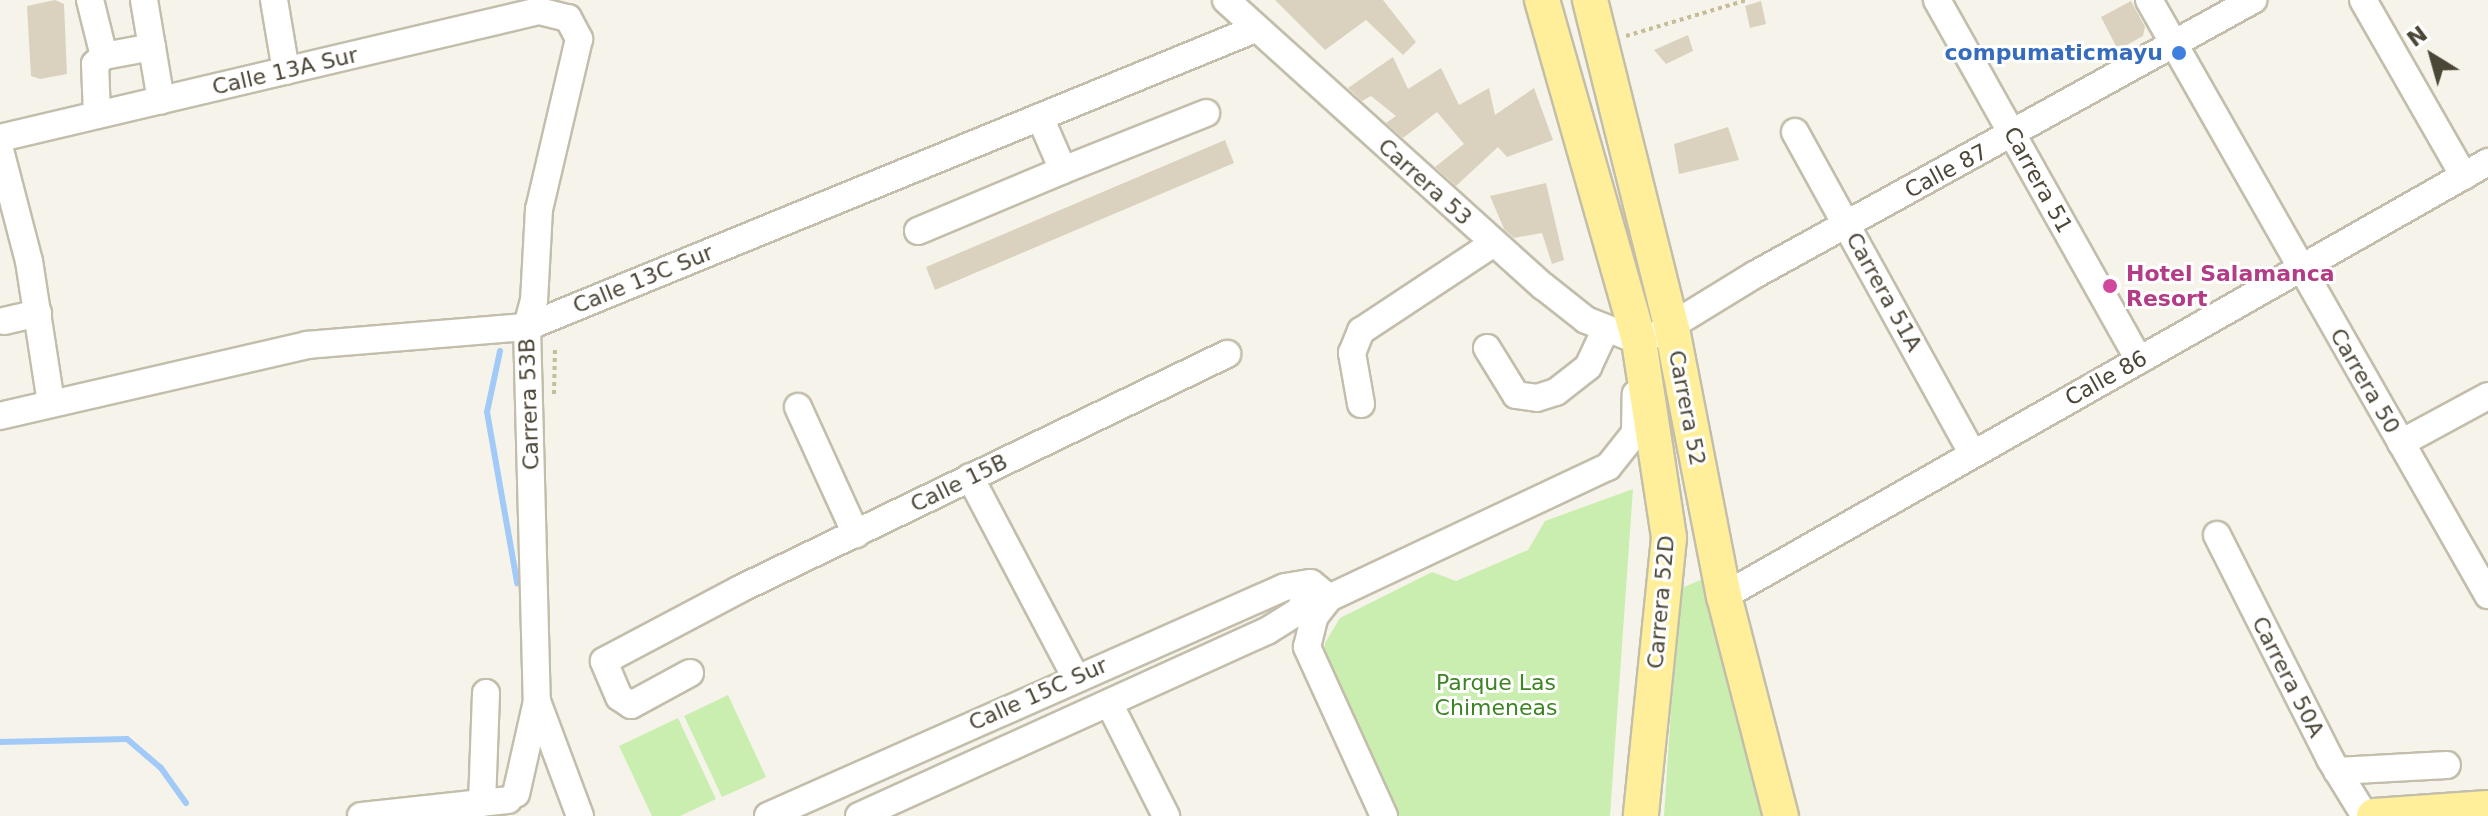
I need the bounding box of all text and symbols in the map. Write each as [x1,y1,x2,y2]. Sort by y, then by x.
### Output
north arrow [2392,16,2472,96]
text: N [2402,21,2432,52]
place label: compumaticmayu [1945,40,2163,66]
street label: Calle 13A Sur [210,41,360,101]
marker: compumaticmayu [2170,44,2188,62]
street label: Carrera 51 [1998,122,2078,238]
street label: Carrera 53 [1373,133,1477,231]
street label: Calle 87 [1900,138,1992,204]
street label: Carrera 51A [1840,228,1928,356]
street label: Calle 13C Sur [569,239,717,319]
place label: Hotel Salamanca Resort [2126,260,2335,312]
marker: Hotel Salamanca Resort [2101,277,2119,295]
street label: Carrera 50 [2324,324,2406,438]
street label: Carrera 53B [514,337,544,471]
street label: Calle 86 [2060,345,2152,411]
street label: Carrera 52 [1663,348,1711,468]
street label: Calle 15B [906,448,1012,518]
street label: Carrera 52D [1642,534,1680,670]
street label: Carrera 50A [2246,612,2330,742]
street label: Calle 15C Sur [965,652,1111,736]
park label: Parque Las Chimeneas [1435,669,1557,720]

